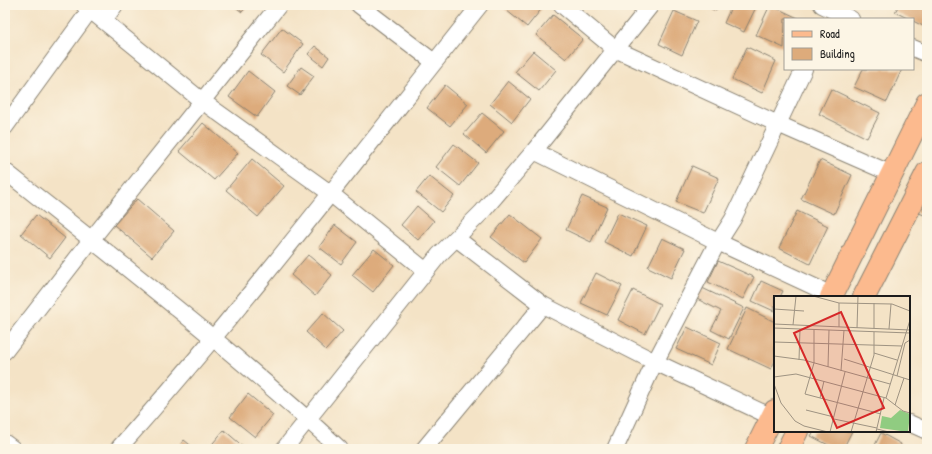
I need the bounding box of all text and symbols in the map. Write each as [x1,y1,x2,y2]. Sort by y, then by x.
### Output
legend [784,18,914,70]
text: Road [820,25,840,42]
text: Building [820,45,855,62]
inset map [774,296,910,432]

